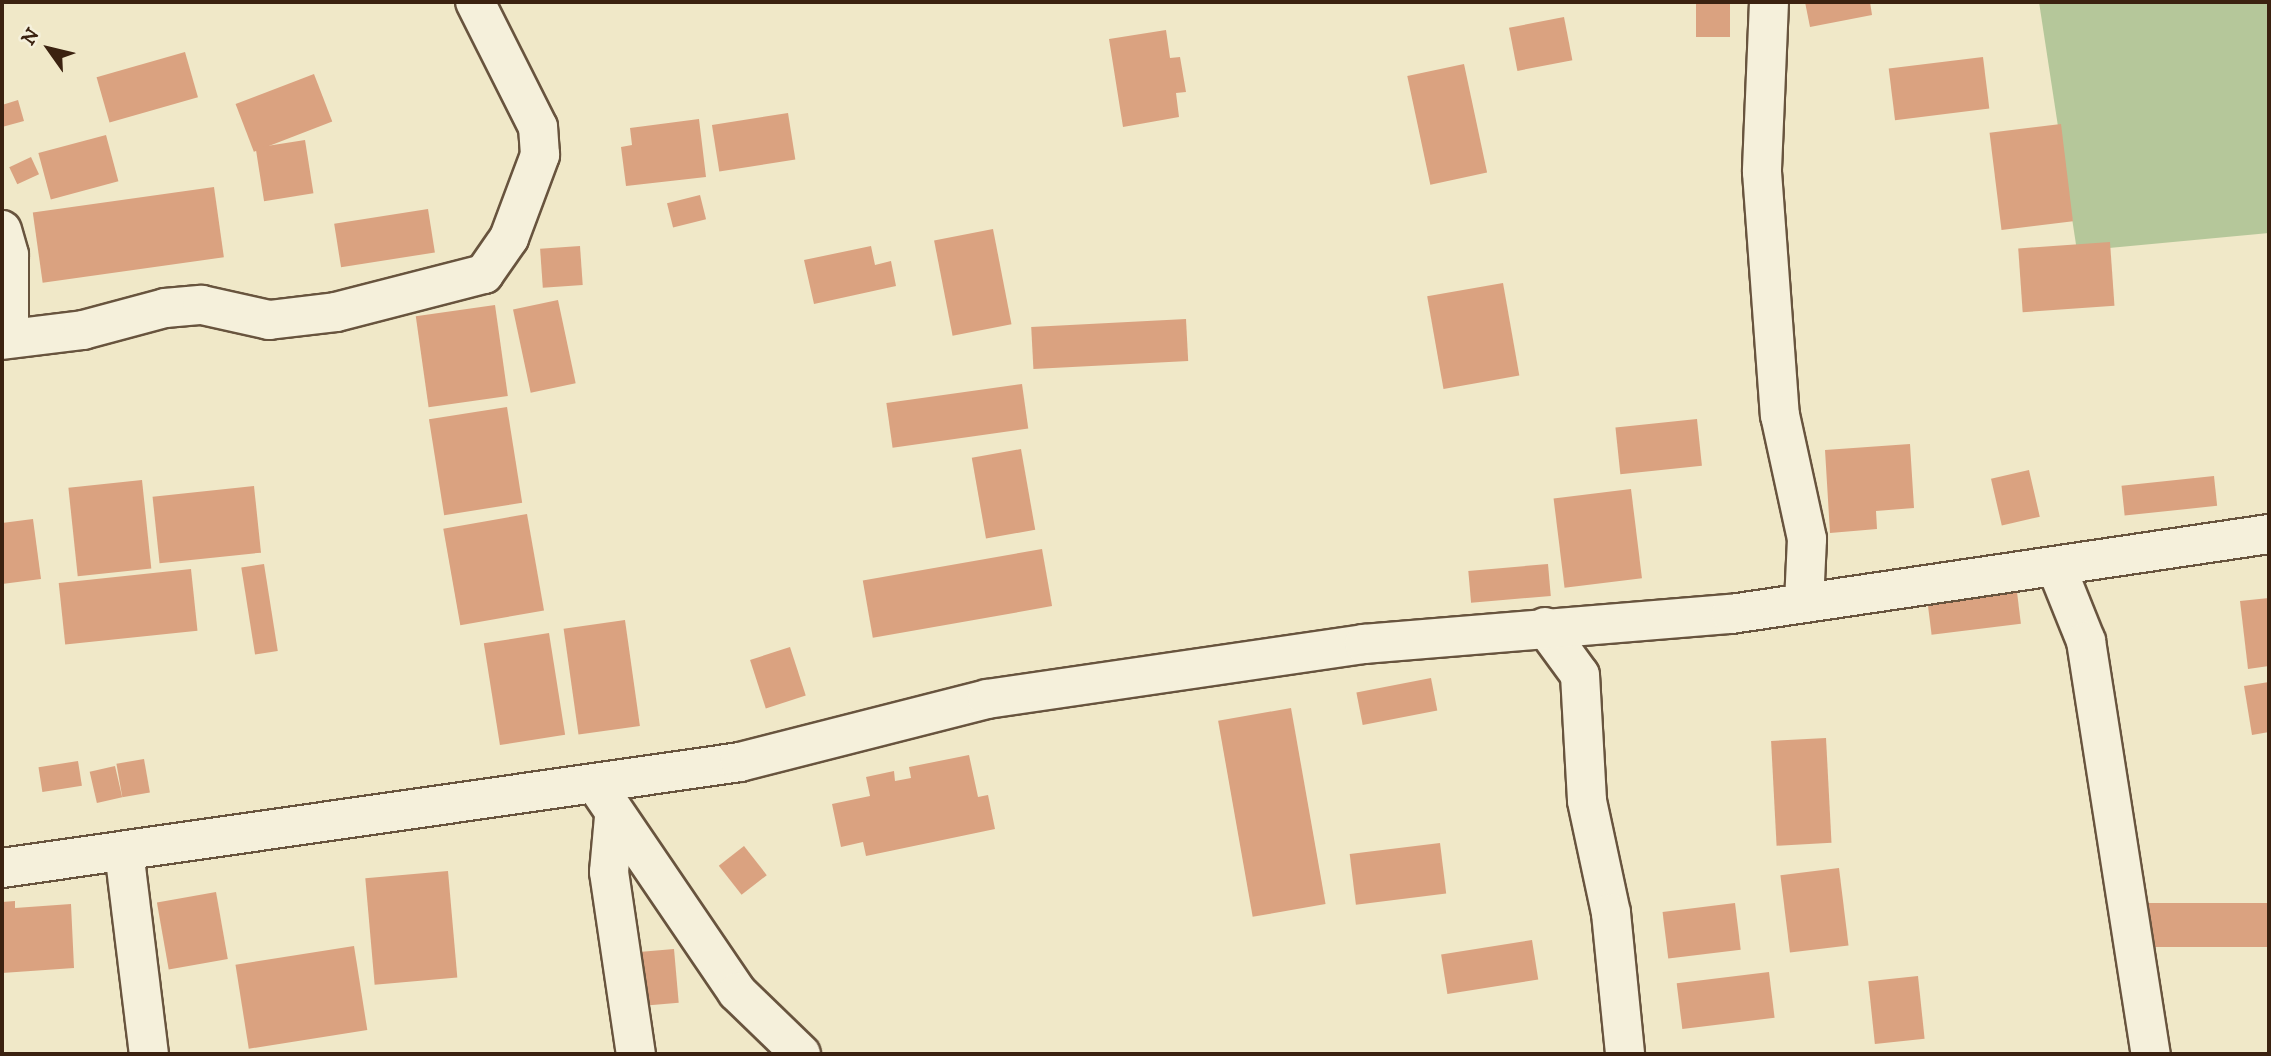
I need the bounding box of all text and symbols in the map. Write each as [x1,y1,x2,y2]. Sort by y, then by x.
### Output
north arrow [14,14,84,84]
text: N [17,24,45,50]

